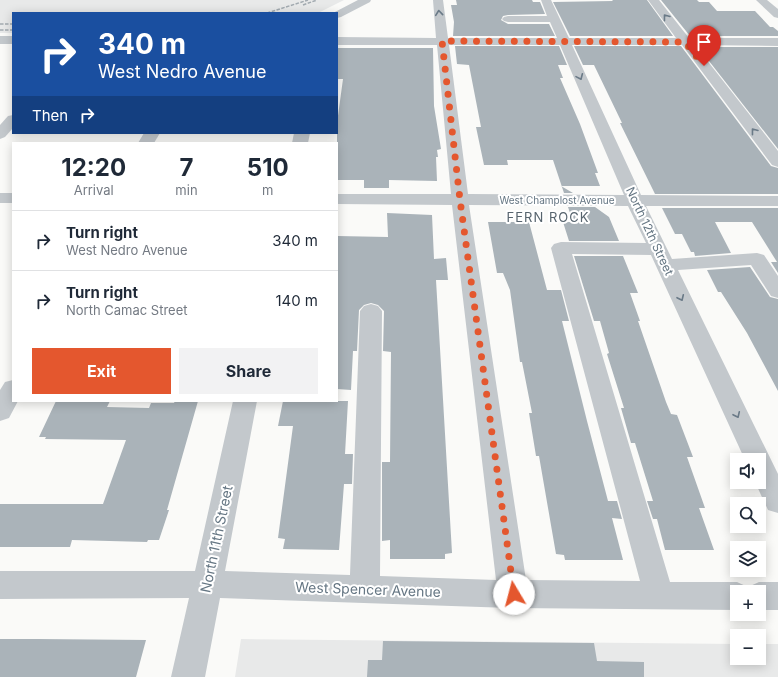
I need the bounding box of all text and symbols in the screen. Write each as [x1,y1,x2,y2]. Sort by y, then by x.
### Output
one-way arrow [435,10,444,16]
one-way arrow [663,14,671,21]
pin [687,25,721,66]
text: 340 m [98,27,186,61]
icon: right [32,28,84,80]
icon: arrive [693,31,715,53]
text: West Nedro Avenue [98,61,266,82]
one-way arrow [576,74,584,81]
icon: right [76,104,98,126]
text: Then [32,106,68,125]
one-way arrow [752,128,759,135]
text: 12:20 [61,153,126,182]
text: 7 [179,153,193,182]
text: 510 [247,153,289,182]
text: Arrival [74,182,114,198]
text: min [175,182,198,198]
text: m [262,182,273,198]
street label: North 12th Street [623,184,677,278]
street label: West Champlost Avenue [499,194,615,206]
district label: FERN ROCK [507,209,589,225]
text: Turn right [66,223,138,242]
icon: right [32,230,54,252]
text: 340 m [272,231,318,250]
text: West Nedro Avenue [66,242,188,258]
text: Turn right [66,283,138,302]
icon: right [32,290,54,312]
text: 140 m [275,291,318,310]
one-way arrow [676,293,684,301]
text: North Camac Street [66,302,188,318]
button: Exit [32,348,171,394]
button: Share [179,348,318,394]
one-way arrow [732,411,740,418]
map controls [730,453,766,665]
button: sound [730,453,766,489]
street label: North 11th Street [196,483,236,594]
button: search [730,497,766,533]
button: layers [730,541,766,577]
position arrow [493,573,535,615]
street label: West Spencer Avenue [295,578,441,600]
button: + [730,585,766,621]
button: − [730,629,766,665]

